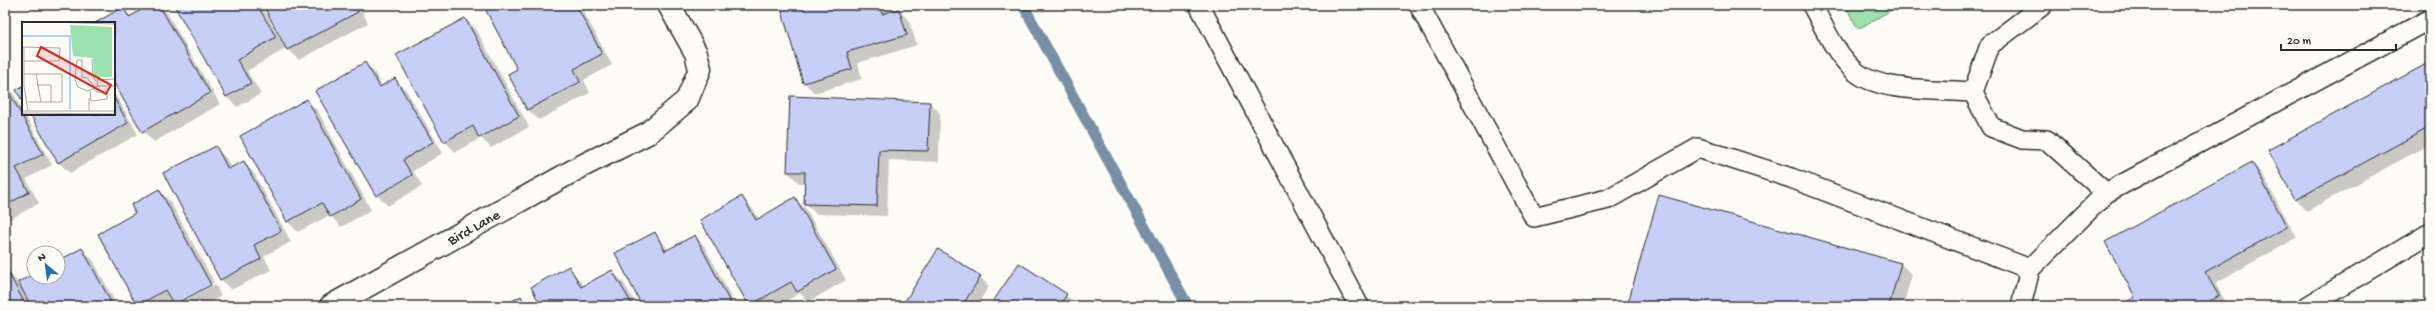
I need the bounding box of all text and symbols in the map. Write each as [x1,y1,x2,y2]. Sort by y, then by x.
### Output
inset map [22,22,115,115]
scale bar [2281,26,2396,52]
text: 20 m [2287,35,2312,49]
street label: Bird Lane [444,206,504,251]
north arrow [26,245,66,285]
text: N [36,251,48,265]

